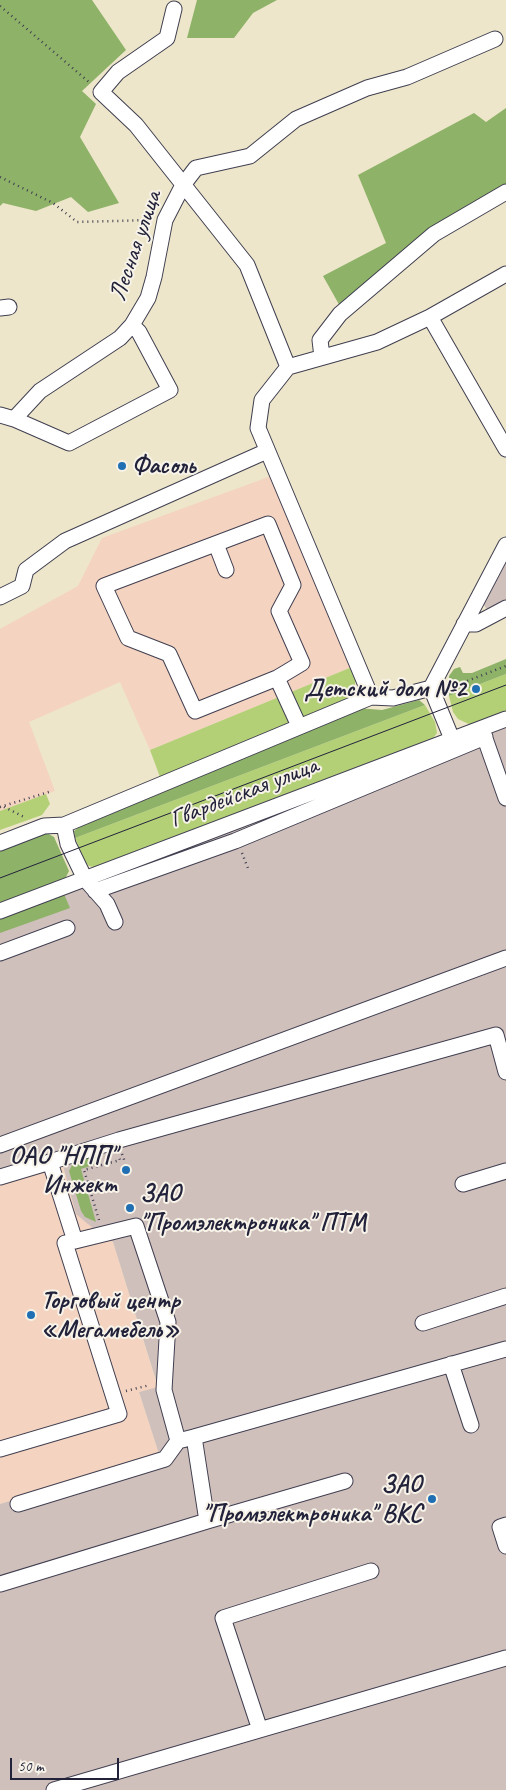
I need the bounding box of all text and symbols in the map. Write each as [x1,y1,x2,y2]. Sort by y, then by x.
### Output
street label: Лесная улица [103,187,169,305]
place label: Фасоль [132,451,196,481]
marker: Фасоль [116,460,128,472]
place label: Детский дом №2 [304,674,466,704]
marker: Детский дом №2 [470,683,482,695]
street label: Гвардейская улица [166,751,322,835]
place label: ОАО "НПП" Инжект [10,1141,116,1200]
marker: ОАО "НПП" Инжект [120,1164,132,1176]
place label: ЗАО "Промэлектроника" ПТМ [140,1179,367,1238]
marker: ЗАО "Промэлектроника" ПТМ [124,1202,136,1214]
place label: Торговый центр «Мегамебель» [41,1286,180,1345]
marker: Торговый центр «Мегамебель» [25,1309,37,1321]
place label: ЗАО "Промэлектроника" ВКС [202,1470,422,1529]
marker: ЗАО "Промэлектроника" ВКС [426,1493,438,1505]
scale bar [12,1748,121,1780]
text: 50 m [18,1757,44,1776]

